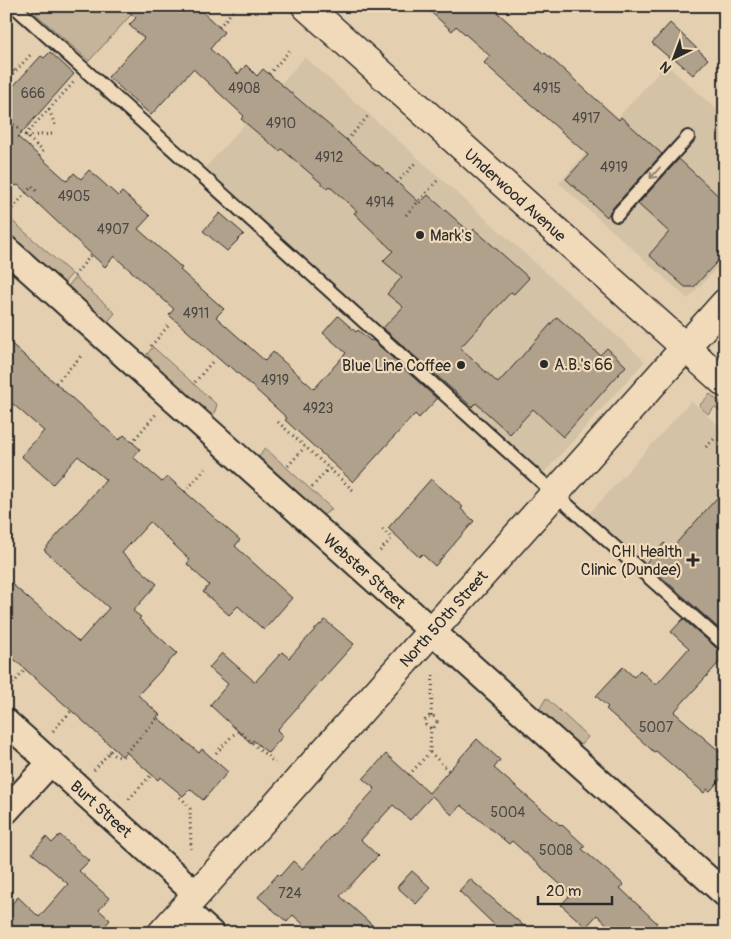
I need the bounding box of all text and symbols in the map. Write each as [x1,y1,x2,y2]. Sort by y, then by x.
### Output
north arrow [648,32,698,82]
text: N [656,58,675,77]
house number: 4908 [228,80,260,97]
house number: 4915 [533,80,561,97]
house number: 666 [21,85,45,102]
house number: 4917 [572,110,601,127]
house number: 4910 [266,115,296,132]
street label: Underwood Avenue [460,145,570,246]
house number: 4912 [315,149,343,166]
house number: 4919 [600,159,628,176]
one-way arrow [649,166,661,179]
house number: 4905 [58,188,90,205]
house number: 4914 [366,194,394,211]
house number: 4907 [97,221,130,238]
place label: Mark's [430,226,472,246]
marker: Mark's [414,229,426,241]
house number: 4911 [183,305,209,322]
place label: A.B.'s 66 [554,355,613,375]
place label: Blue Line Coffee [342,356,451,376]
marker: A.B.'s 66 [538,358,550,370]
marker: Blue Line Coffee [455,359,467,371]
house number: 4919 [261,372,289,389]
house number: 4923 [303,400,333,417]
street label: Webster Street [319,530,410,614]
place label: CHI Health Clinic (Dundee) [581,542,682,580]
marker: CHI Health Clinic (Dundee) [686,553,700,567]
street label: North 50th Street [395,566,493,672]
house number: 5007 [639,719,674,736]
street label: Burt Street [66,776,136,843]
house number: 5004 [491,804,525,821]
house number: 5008 [539,842,573,859]
scale bar [538,874,612,906]
text: 20 m [546,882,581,901]
house number: 724 [278,885,302,902]

